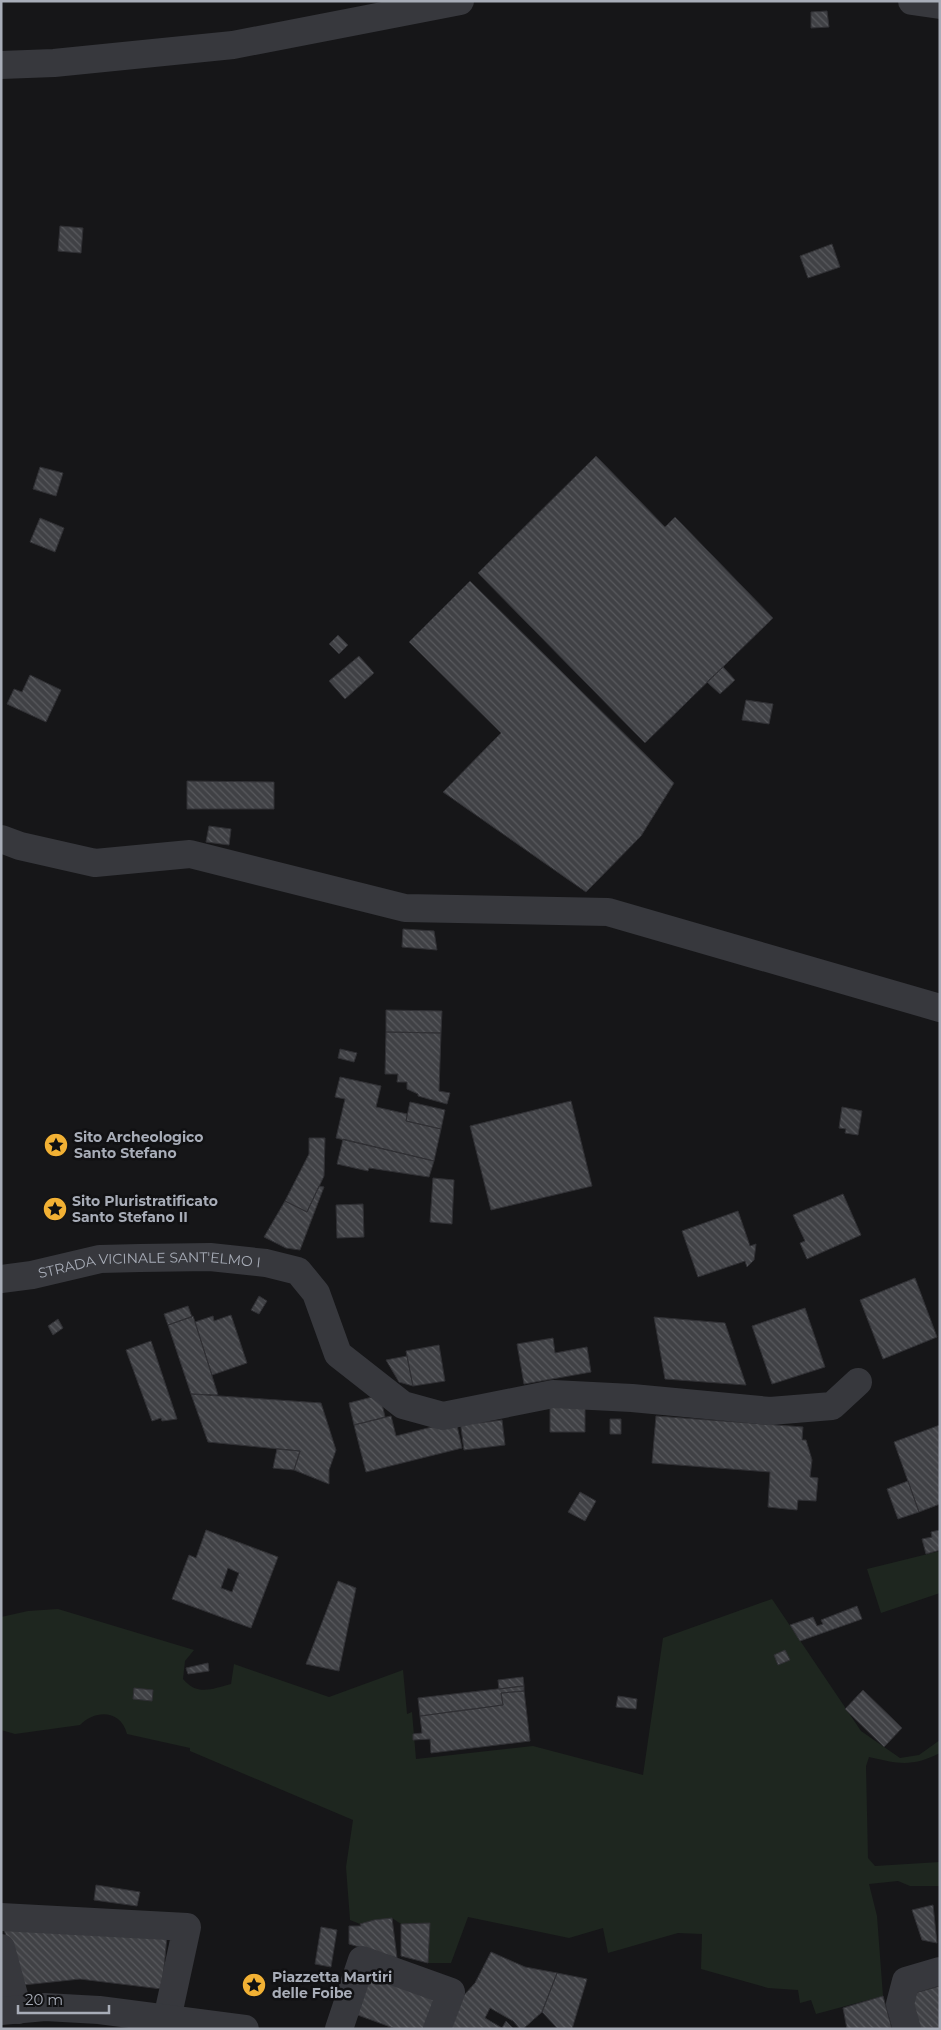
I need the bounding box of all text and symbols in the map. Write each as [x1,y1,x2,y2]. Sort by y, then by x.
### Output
place label: Sito Archeologico Santo Stefano [74,1128,203,1162]
place icon: Sito Archeologico Santo Stefano [43,1132,69,1158]
place label: Sito Pluristratificato Santo Stefano II [72,1192,218,1226]
place icon: Sito Pluristratificato Santo Stefano II [42,1196,68,1222]
street label: STRADA VICINALE SANT'ELMO I [36,1248,262,1282]
place label: Piazzetta Martiri delle Foibe [272,1968,392,2002]
place icon: Piazzetta Martiri delle Foibe [241,1972,267,1998]
scale bar [18,1982,109,2014]
text: 20 m [25,1990,63,2009]

